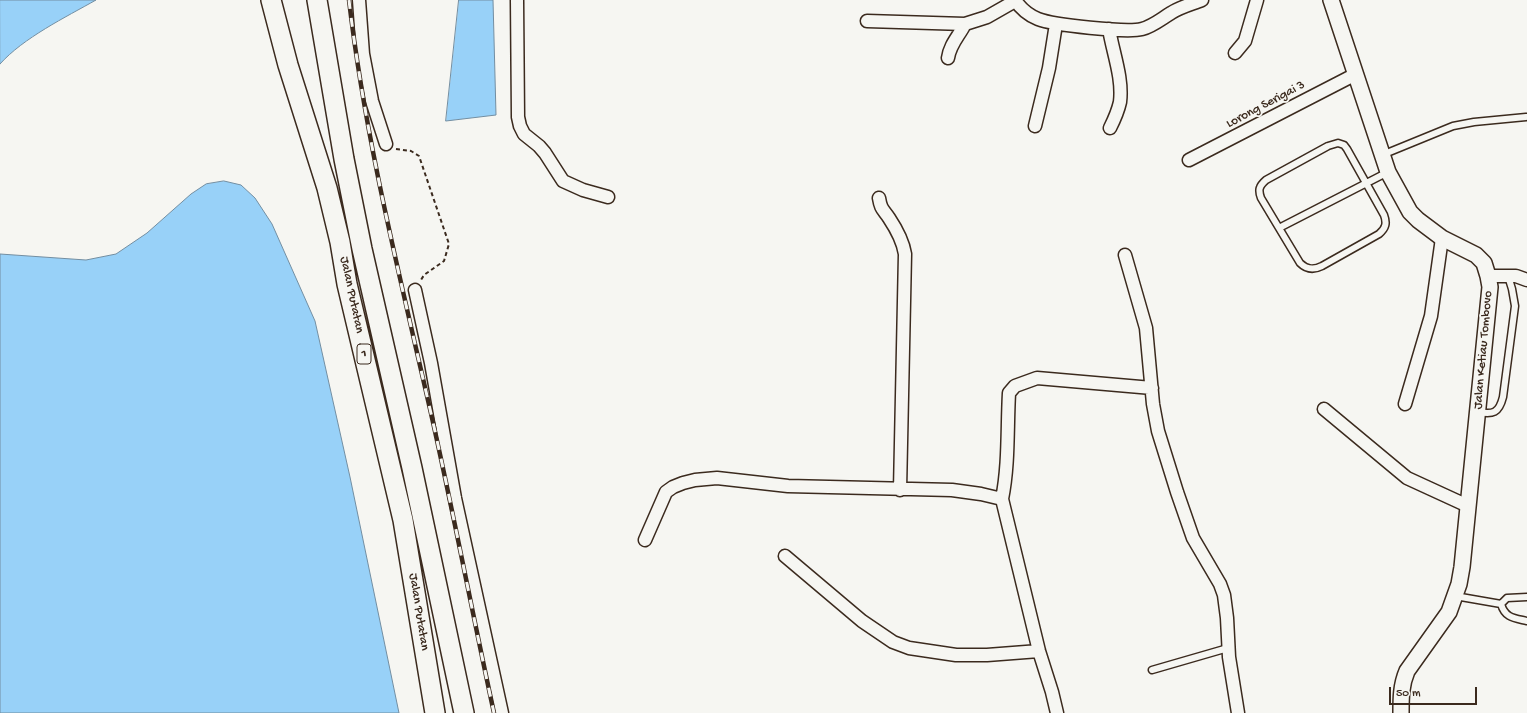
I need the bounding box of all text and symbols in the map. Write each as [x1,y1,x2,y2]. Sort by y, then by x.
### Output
street label: Lorong Serigai 3 [1224,78,1308,132]
street label: Jalan Putatan [335,255,367,335]
street label: Jalan Ketiau Tombovo [1471,290,1497,410]
road number: 1 [357,344,371,364]
street label: Jalan Putatan [404,572,432,652]
scale bar [1391,679,1479,705]
text: 50 m [1396,687,1421,701]

